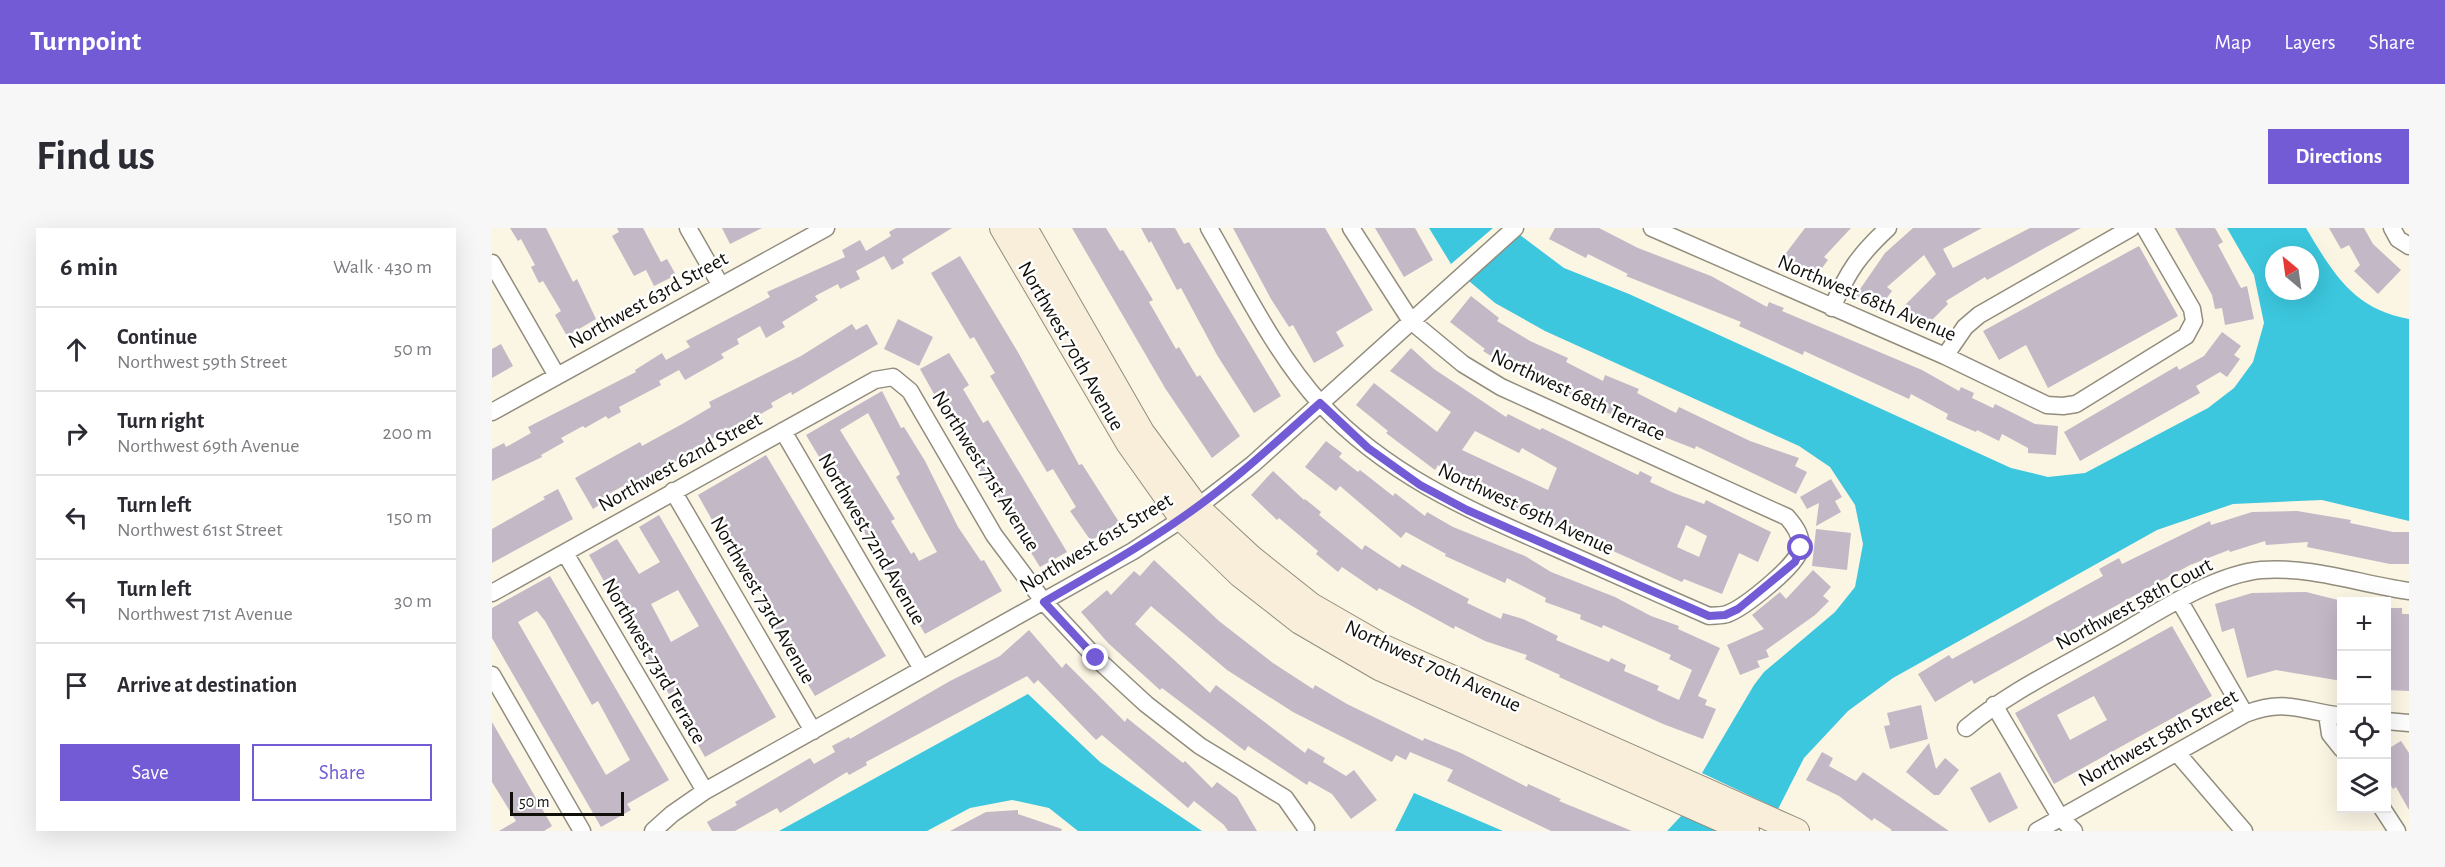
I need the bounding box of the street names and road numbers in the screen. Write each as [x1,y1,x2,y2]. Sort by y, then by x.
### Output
street label: Northwest 63rd Street [565,247,731,352]
street label: Northwest 68th Avenue [1775,251,1959,345]
street label: Northwest 70th Avenue [1014,258,1128,434]
street label: Northwest 68th Terrace [1488,345,1668,445]
street label: Northwest 71st Avenue [928,387,1044,555]
street label: Northwest 62nd Street [595,408,766,516]
street label: Northwest 72nd Avenue [814,450,930,628]
street label: Northwest 69th Avenue [1435,459,1617,559]
street label: Northwest 61st Street [1016,489,1176,597]
street label: Northwest 73rd Avenue [707,513,819,687]
street label: Northwest 58th Court [2052,554,2216,654]
street label: Northwest 73rd Terrace [598,575,710,747]
street label: Northwest 70th Avenue [1342,616,1524,716]
street label: Northwest 58th Street [2075,685,2242,791]

